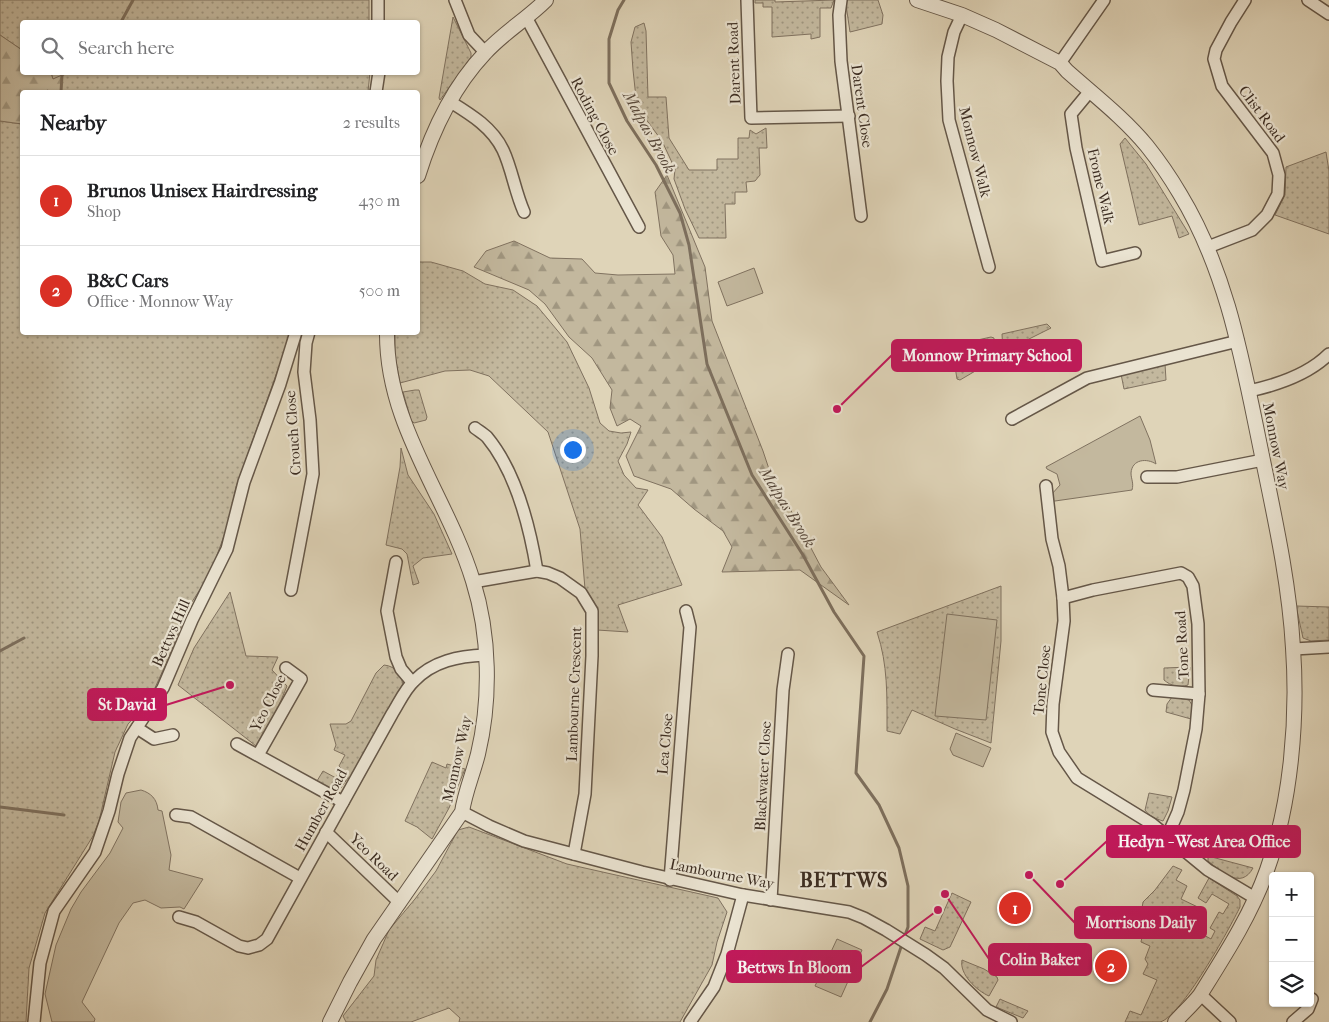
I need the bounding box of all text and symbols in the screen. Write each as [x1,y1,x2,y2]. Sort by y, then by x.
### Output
search box [20,20,420,75]
street label: Darent Road [724,21,744,105]
icon: search [38,34,66,62]
text: Search here [78,37,174,59]
street label: Darent Close [847,63,877,149]
street label: Roding Close [567,74,623,158]
street label: Clist Road [1235,82,1290,147]
water label: Malpas Brook [619,87,680,177]
street label: Monnow Walk [955,105,995,199]
text: Nearby [40,111,106,135]
text: 2 results [343,113,400,132]
street label: Frome Walk [1084,146,1119,226]
text: Brunos Unisex Hairdressing [87,180,317,202]
text: 1 [53,191,59,210]
text: 430 m [358,191,400,210]
text: Shop [87,202,121,221]
text: B&C Cars [87,270,169,292]
text: 2 [52,281,60,300]
text: 500 m [359,281,400,300]
text: Office · Monnow Way [87,292,233,311]
callout: Monnow Primary School [892,340,1081,371]
text: Monnow Primary School [901,346,1072,366]
street label: Crouch Close [281,389,305,476]
street label: Monnow Way [1259,401,1293,492]
your location [560,437,586,463]
water label: Malpas Brook [755,463,820,551]
street label: Bettws Hill [148,596,194,670]
street label: Tone Road [1171,609,1193,680]
street label: Lambourne Crescent [563,625,585,762]
street label: Tone Close [1029,644,1055,716]
street label: Yeo Close [245,671,290,736]
callout: St David [88,689,166,720]
text: St David [98,695,157,714]
street label: Lea Close [653,712,677,775]
street label: Monnow Way [438,713,476,804]
street label: Blackwater Close [751,720,775,831]
street label: Humber Road [291,765,351,854]
callout: Hedyn - West Area Office [1107,826,1300,857]
street label: Yeo Road [345,829,403,885]
text: Hedyn - West Area Office [1118,832,1290,852]
street label: Lambourne Way [668,855,777,893]
district label: BETTWS [800,869,888,892]
map controls [1269,872,1314,1007]
button: + [1269,872,1314,917]
pin: 1 [999,889,1031,927]
callout: Morrisons Daily [1075,907,1206,938]
text: Morrisons Daily [1085,913,1198,933]
button: − [1269,917,1314,962]
callout: Colin Baker [989,944,1091,975]
pin: 2 [1095,947,1127,985]
text: Colin Baker [999,950,1082,969]
callout: Bettws In Bloom [727,951,861,982]
text: Bettws In Bloom [737,958,852,977]
button: layers [1269,962,1314,1007]

